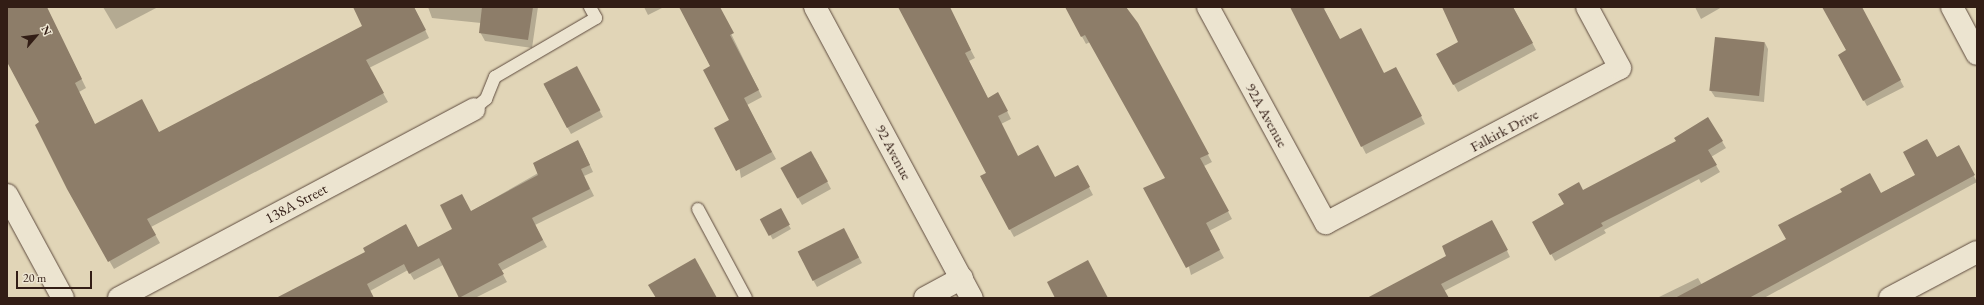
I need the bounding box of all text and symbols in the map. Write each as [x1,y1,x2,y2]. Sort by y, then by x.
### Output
north arrow [16,16,56,56]
text: N [38,23,55,38]
street label: 92A Avenue [1242,80,1292,150]
street label: Falkirk Drive [1467,105,1541,155]
street label: 92 Avenue [872,121,916,183]
street label: 138A Street [262,179,330,227]
scale bar [18,263,94,289]
text: 20 m [23,270,46,286]

